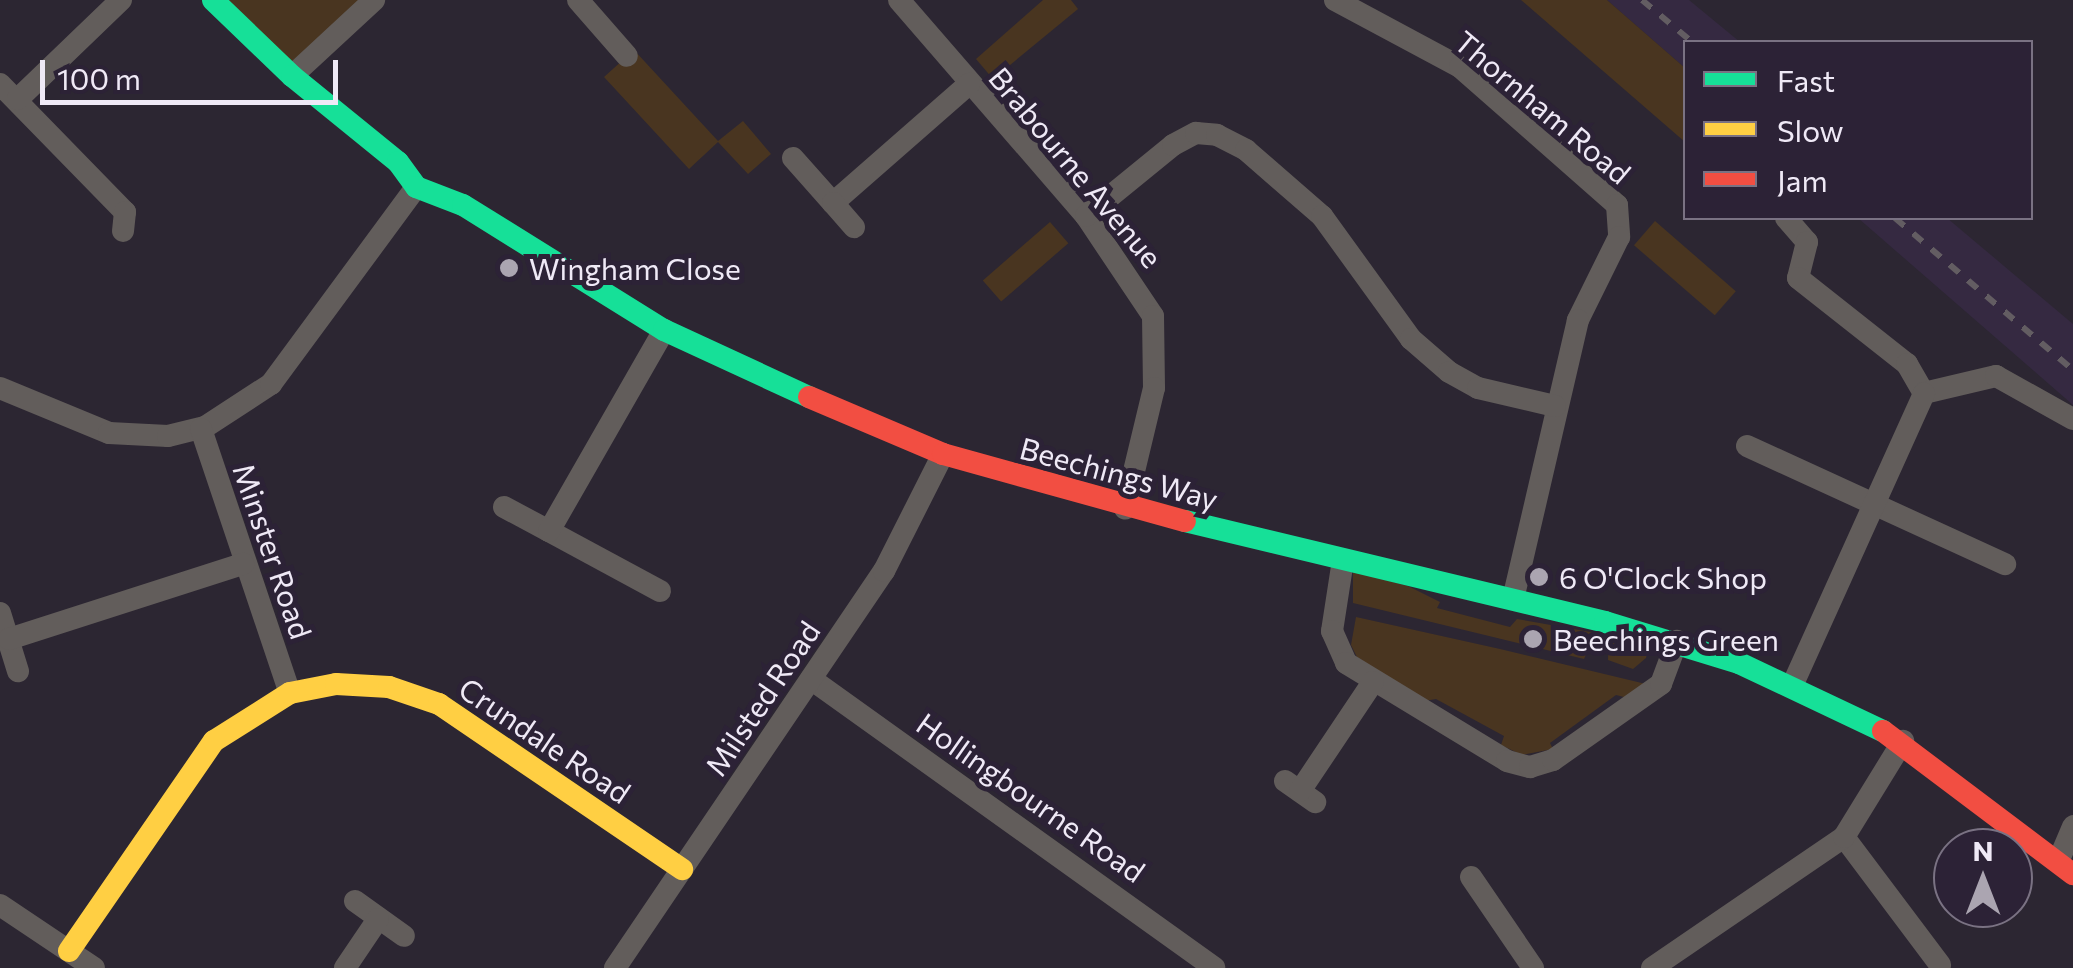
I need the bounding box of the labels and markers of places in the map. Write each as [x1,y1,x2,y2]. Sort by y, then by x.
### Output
place label: Wingham Close [529,250,741,286]
marker: Wingham Close [498,257,520,279]
place label: 6 O'Clock Shop [1559,559,1767,595]
marker: 6 O'Clock Shop [1528,566,1550,588]
place label: Beechings Green [1553,621,1779,657]
marker: Beechings Green [1522,628,1544,650]

